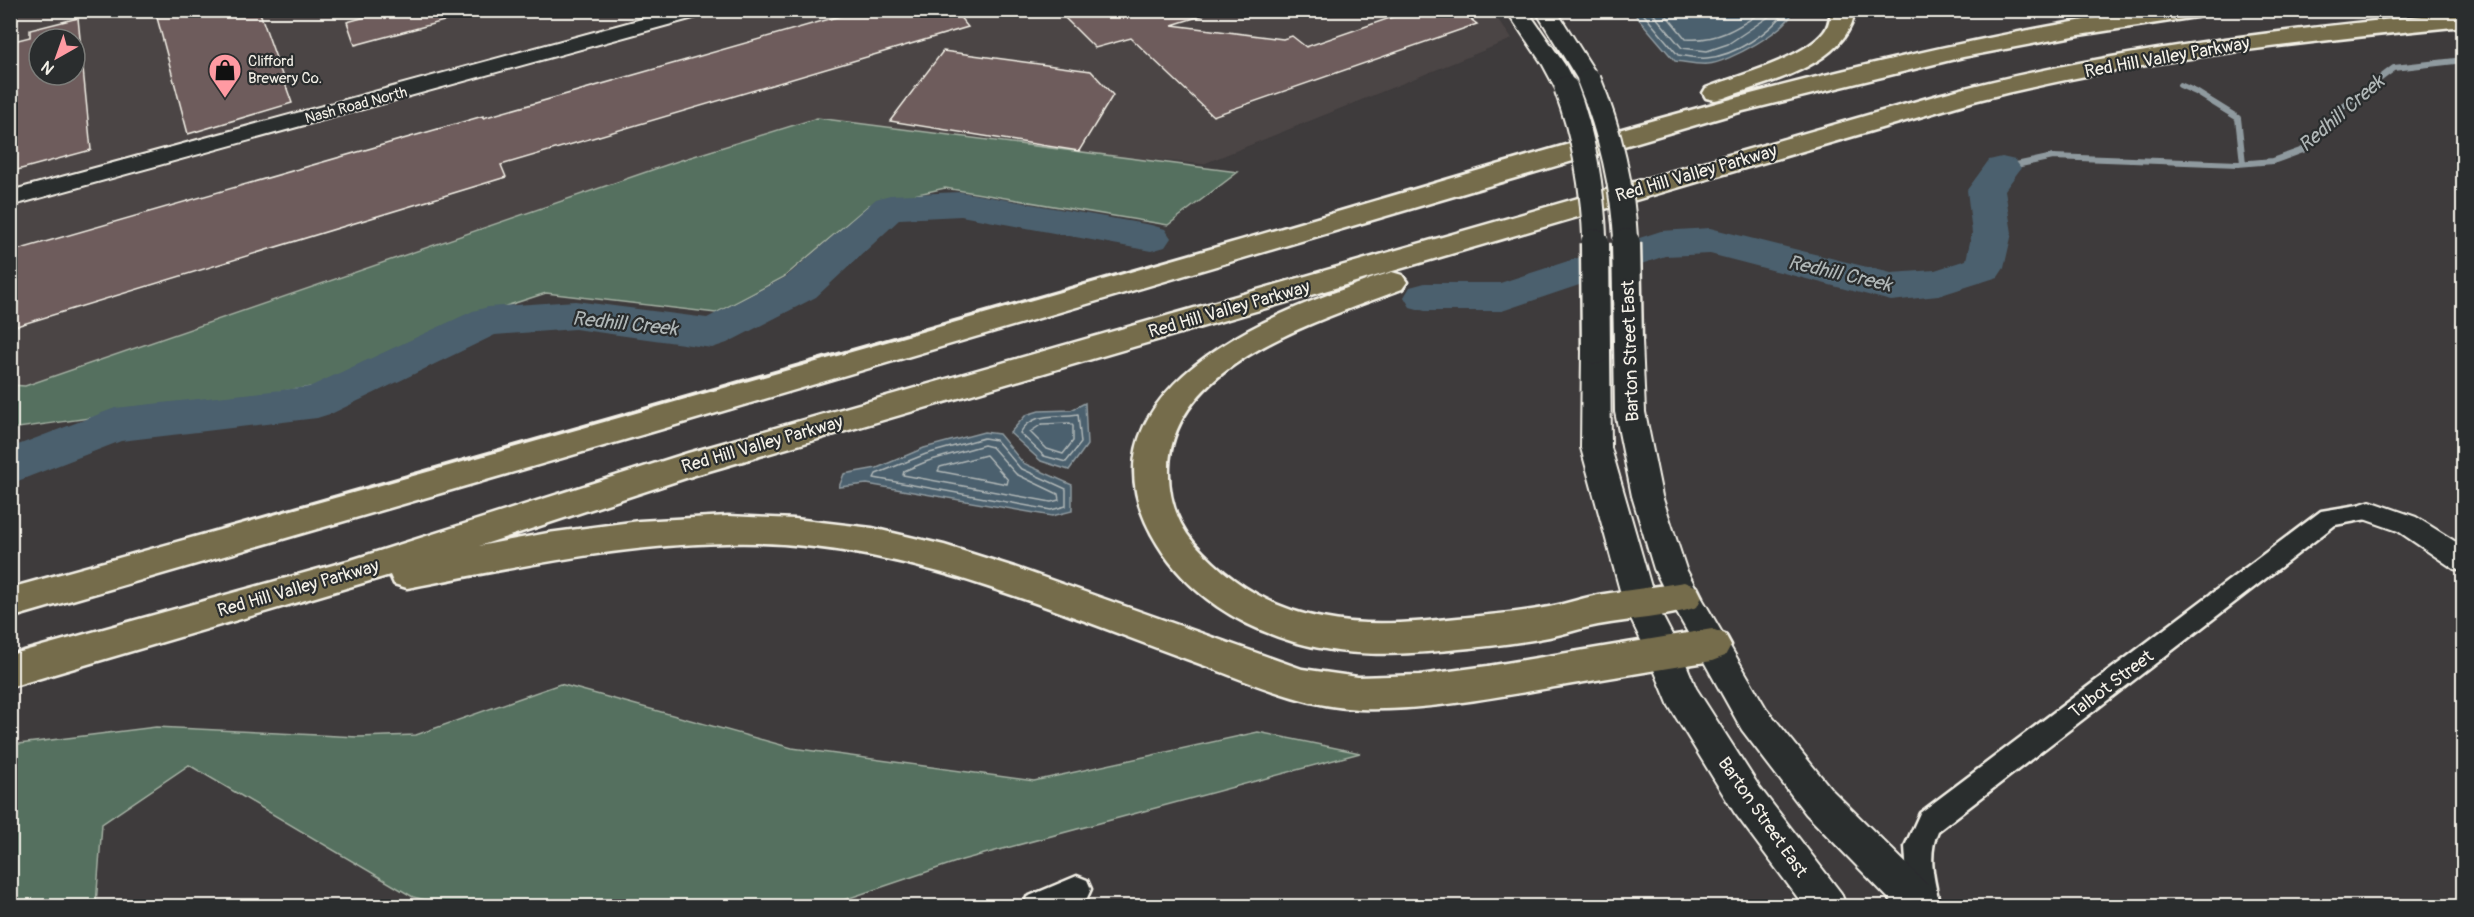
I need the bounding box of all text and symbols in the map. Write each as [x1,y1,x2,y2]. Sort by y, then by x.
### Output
north arrow [27,27,87,87]
street label: Red Hill Valley Parkway [2083,32,2252,83]
shop icon: Clifford Brewery Co. [207,52,243,99]
place label: Clifford Brewery Co. [248,52,322,88]
text: N [37,56,59,79]
water label: Redhill Creek [2293,68,2391,157]
street label: Nash Road North [303,83,409,128]
street label: Red Hill Valley Parkway [1613,139,1780,208]
water label: Redhill Creek [1786,249,1896,298]
street label: Red Hill Valley Parkway [1146,275,1313,344]
street label: Barton Street East [1617,279,1644,422]
water label: Redhill Creek [571,306,680,342]
street label: Red Hill Valley Parkway [679,410,846,479]
street label: Red Hill Valley Parkway [215,554,382,623]
street label: Talbot Street [2064,645,2159,724]
street label: Barton Street East [1713,753,1813,882]

